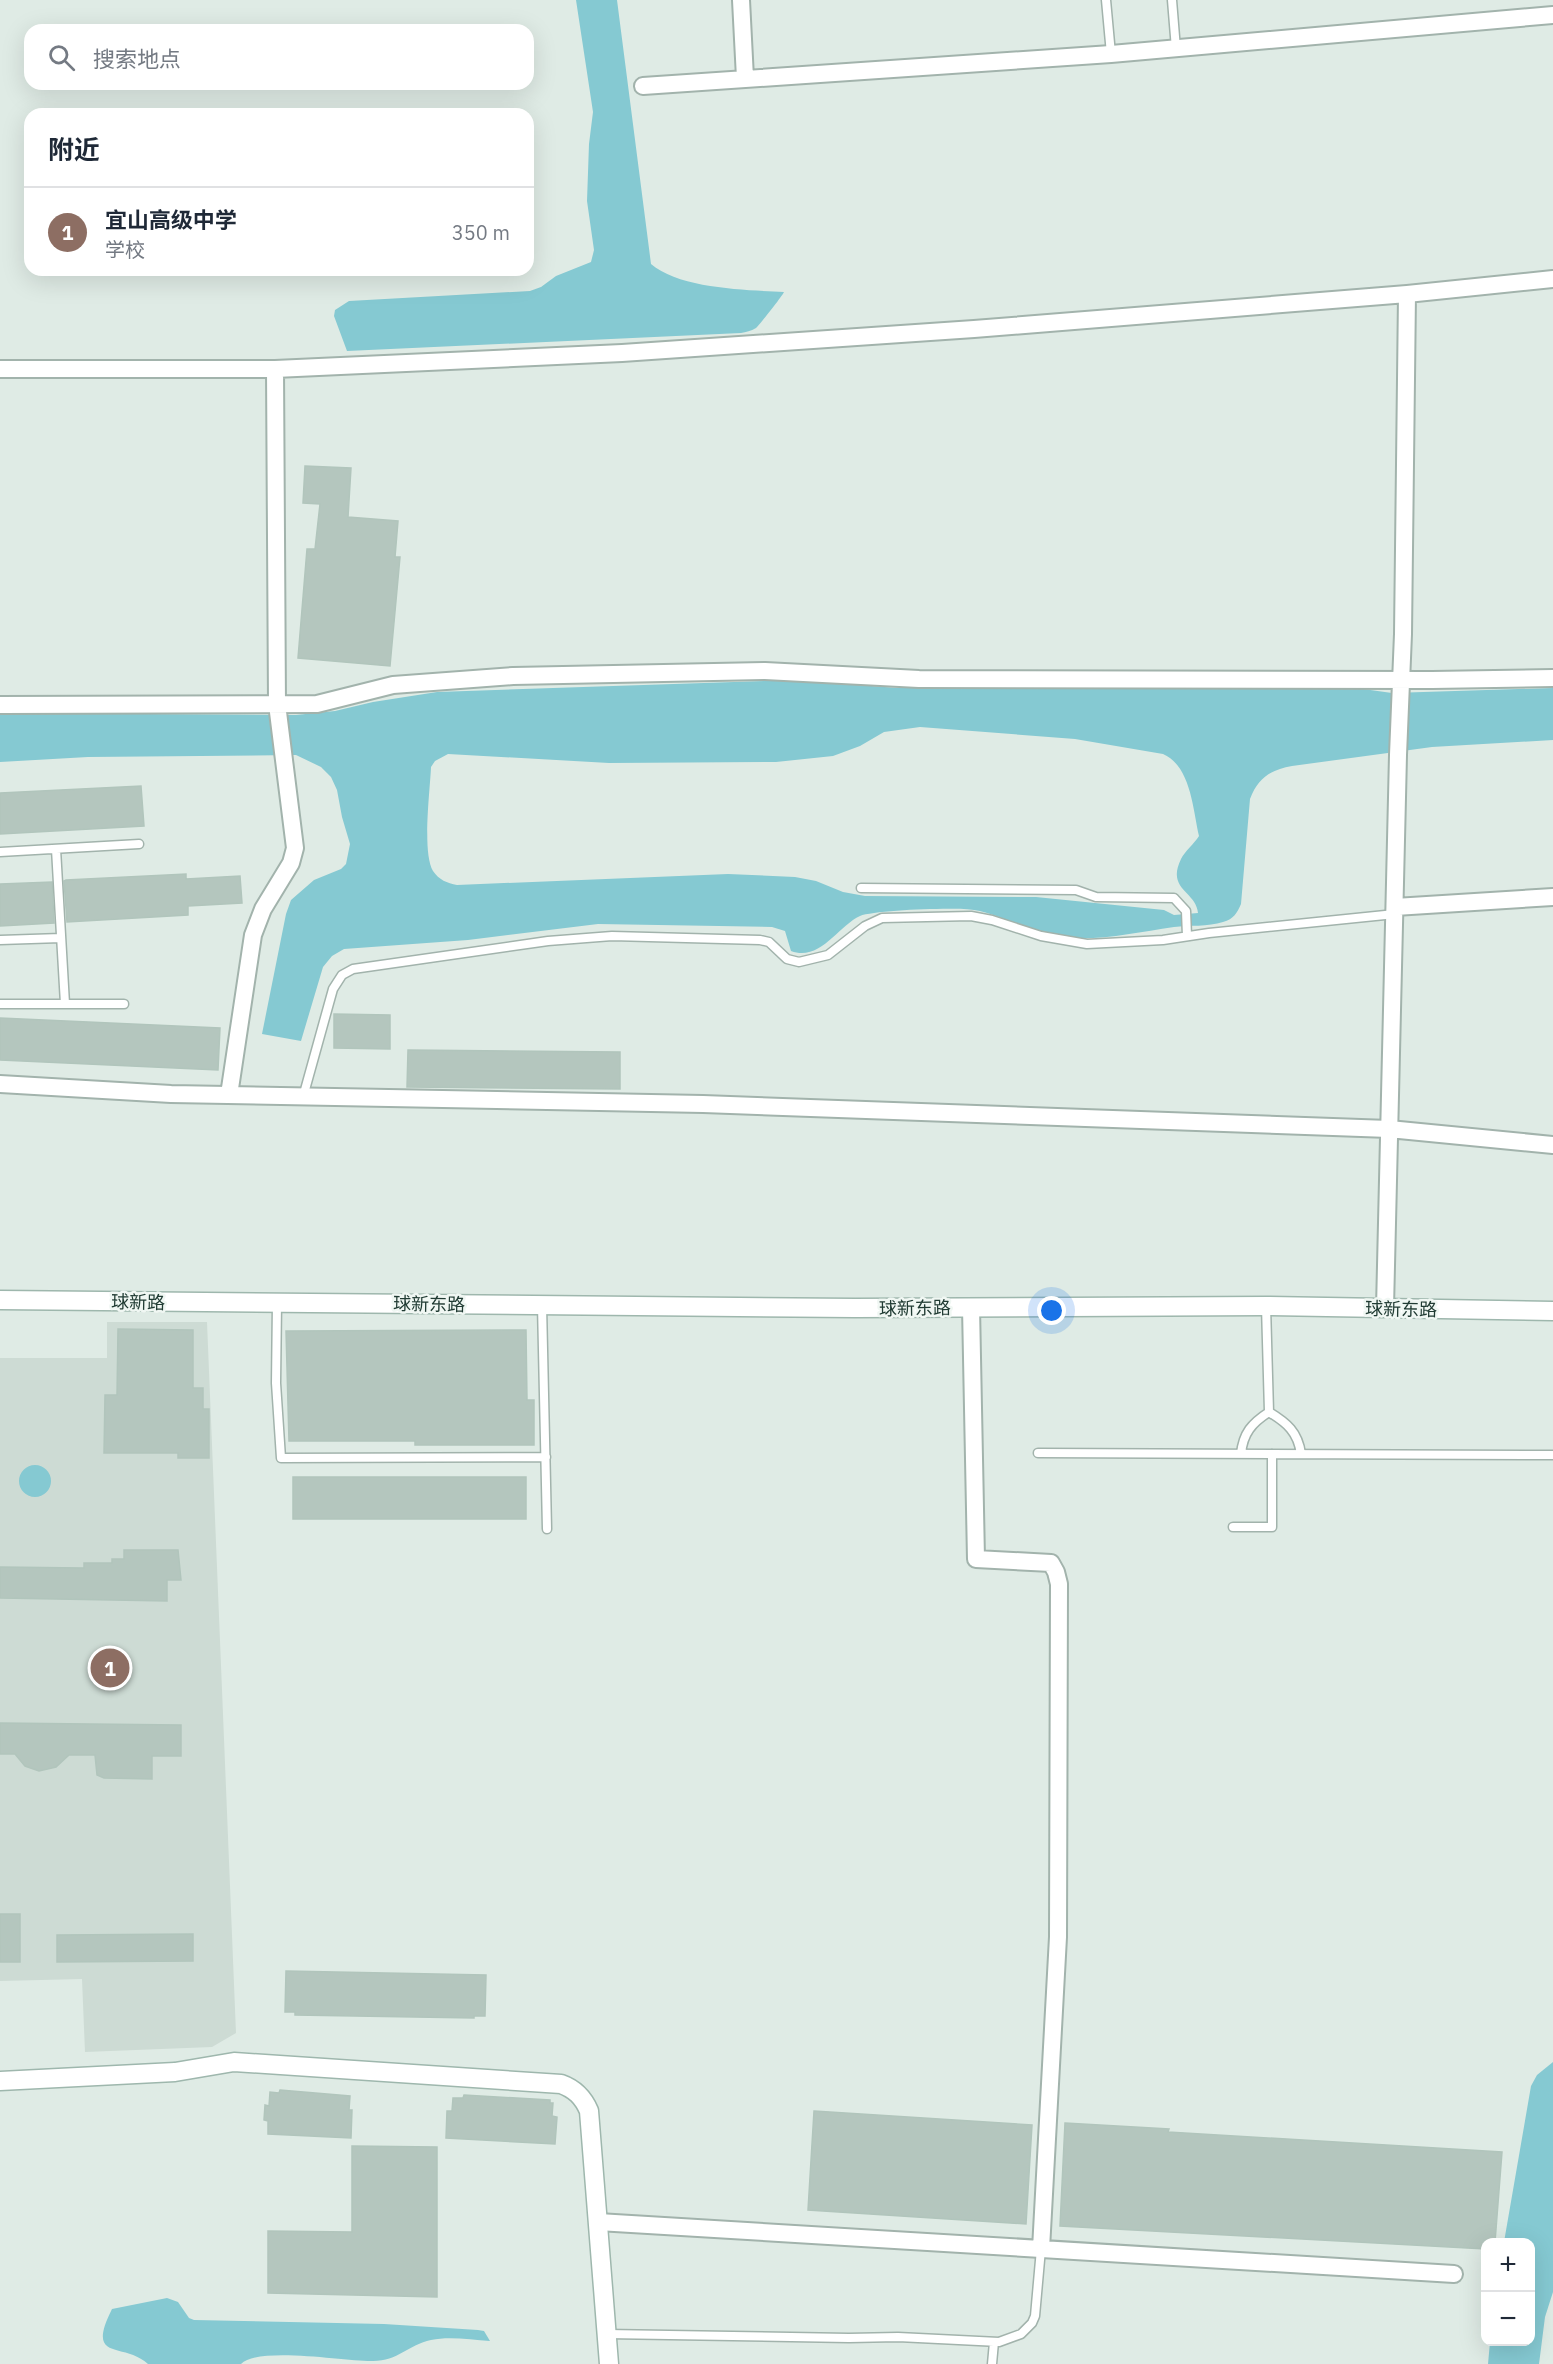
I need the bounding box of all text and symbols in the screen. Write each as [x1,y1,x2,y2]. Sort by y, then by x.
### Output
search box [24,24,534,90]
icon: search [45,41,78,74]
text: 搜索地点 [93,44,181,73]
text: 附近 [48,132,100,166]
text: 宜山高级中学 [105,205,237,234]
text: 1 [62,219,74,246]
text: 350 m [452,219,510,246]
text: 学校 [105,236,145,263]
street label: 球新路 [111,1290,165,1314]
street label: 球新东路 [393,1292,465,1316]
street label: 球新东路 [879,1296,951,1320]
your location [1037,1296,1066,1325]
street label: 球新东路 [1365,1297,1437,1321]
pin: 1 [90,1646,130,1690]
map controls [1481,2238,1535,2346]
button: + [1481,2238,1535,2292]
button: − [1481,2292,1535,2346]

